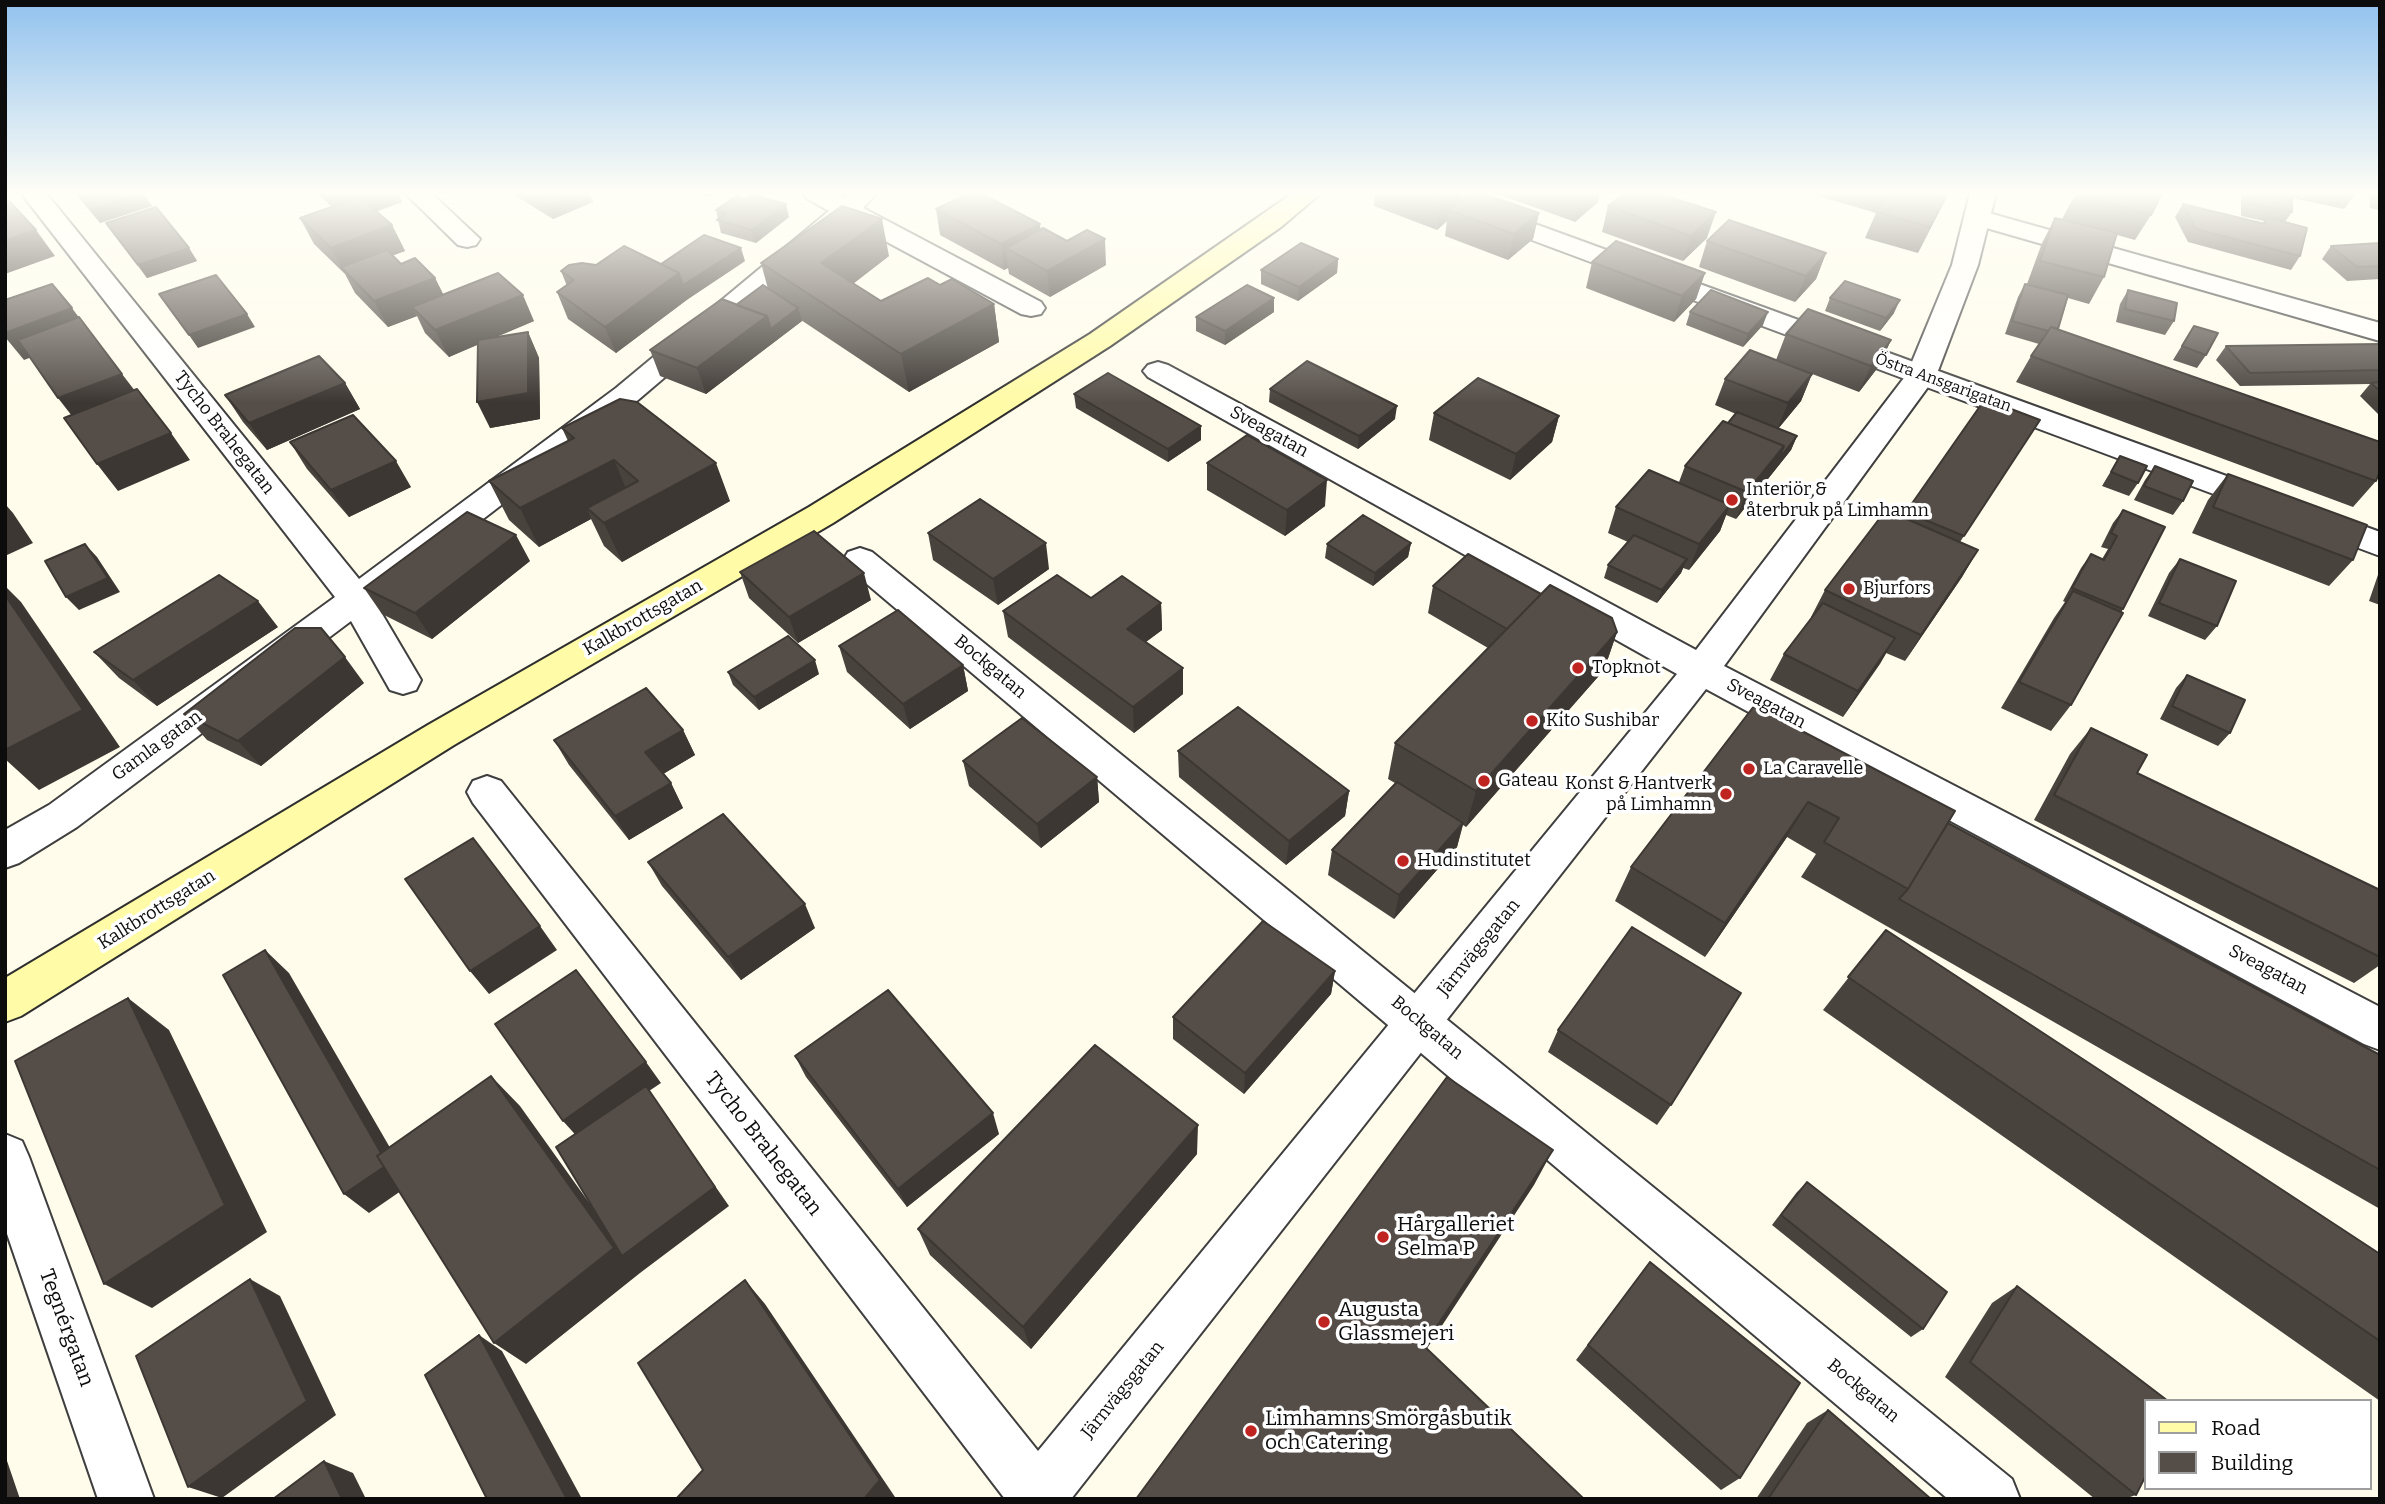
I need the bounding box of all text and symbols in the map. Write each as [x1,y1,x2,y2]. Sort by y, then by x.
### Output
street label: Östra Ansgarigatan [1872,349,2014,417]
street label: Tycho Brahegatan [169,367,279,499]
street label: Sveagatan [1226,402,1312,462]
place label: Interiör & återbruk på Limhamn [1746,479,1929,522]
marker: Interiör & återbruk på Limhamn [1724,492,1740,508]
street label: Kalkbrottsgatan [580,575,706,661]
place label: Bjurfors [1863,578,1931,600]
marker: Bjurfors [1841,581,1857,597]
street label: Bockgatan [950,631,1030,703]
place label: Topknot [1592,657,1661,679]
marker: Topknot [1570,660,1586,676]
street label: Sveagatan [1723,674,1809,734]
street label: Gamla gatan [108,706,206,786]
place label: Kito Sushibar [1546,710,1659,732]
marker: Kito Sushibar [1524,713,1540,729]
place label: La Caravelle [1763,758,1863,780]
marker: La Caravelle [1741,761,1757,777]
place label: Gateau [1498,770,1558,792]
marker: Gateau [1476,773,1492,789]
place label: Konst & Hantverk på Limhamn [1565,773,1712,816]
marker: Konst & Hantverk på Limhamn [1718,786,1734,802]
place label: Hudinstitutet [1417,850,1531,872]
marker: Hudinstitutet [1395,853,1411,869]
street label: Kalkbrottsgatan [94,865,220,955]
street label: Järnvägsgatan [1433,895,1525,1001]
street label: Sveagatan [2225,940,2311,1000]
street label: Bockgatan [1387,992,1467,1064]
street label: Tycho Brahegatan [699,1067,827,1221]
place label: Hårgalleriet Selma P [1397,1212,1515,1262]
marker: Hårgalleriet Selma P [1375,1229,1391,1245]
street label: Tegnérgatan [33,1266,99,1390]
place label: Augusta Glassmejeri [1338,1297,1454,1347]
marker: Augusta Glassmejeri [1316,1314,1332,1330]
street label: Järnvägsgatan [1077,1337,1169,1443]
street label: Bockgatan [1823,1355,1903,1427]
legend [2144,1399,2371,1490]
place label: Limhamns Smörgåsbutik och Catering [1265,1406,1512,1456]
text: Road [2211,1415,2260,1441]
marker: Limhamns Smörgåsbutik och Catering [1243,1423,1259,1439]
text: Building [2211,1450,2293,1476]

